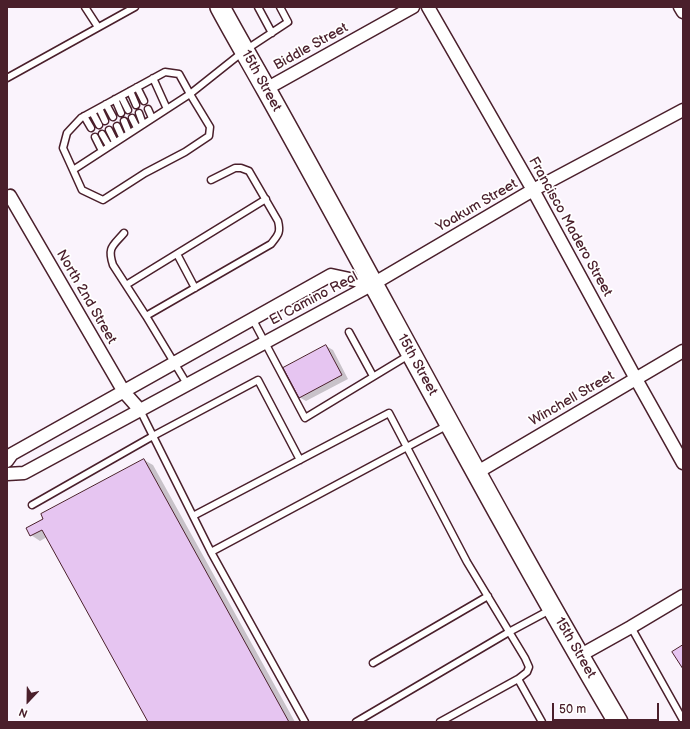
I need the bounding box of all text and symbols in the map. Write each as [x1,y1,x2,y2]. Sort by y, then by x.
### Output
street label: Biddle Street [271,20,351,74]
street label: 15th Street [237,47,285,115]
street label: Francisco Madero Street [525,154,615,300]
street label: Yoakum Street [433,176,521,236]
street label: North 2nd Street [52,247,120,347]
street label: El Camino Real [267,269,361,329]
street label: 15th Street [393,331,441,399]
street label: Winchell Street [527,368,617,430]
street label: 15th Street [551,614,599,682]
north arrow [8,681,48,721]
scale bar [554,695,661,721]
text: 50 m [559,702,586,717]
text: N [17,705,30,720]

